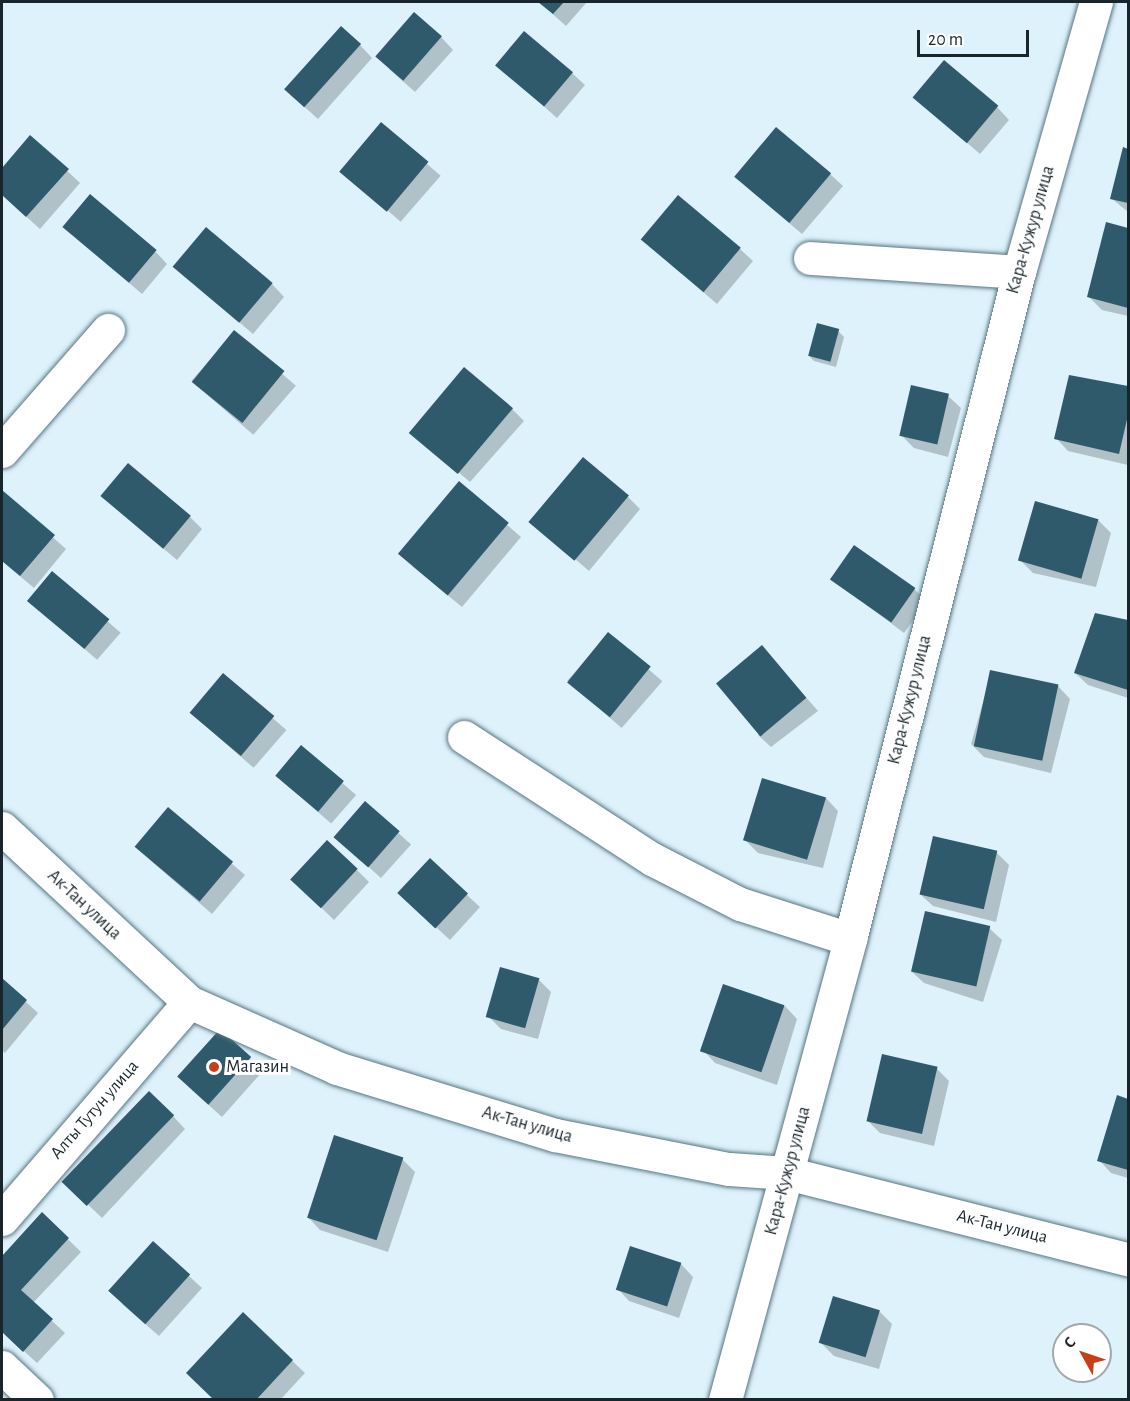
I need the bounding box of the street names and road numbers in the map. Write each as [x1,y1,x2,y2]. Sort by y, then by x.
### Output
street label: Кара-Кужур улица [1002,163,1060,297]
street label: Кара-Кужур улица [883,633,937,767]
street label: Ак-Тан улица [43,865,125,945]
street label: Алты Тутун улица [46,1056,144,1164]
street label: Ак-Тан улица [479,1102,575,1148]
street label: Кара-Кужур улица [760,1104,816,1238]
street label: Ак-Тан улица [954,1205,1050,1249]

